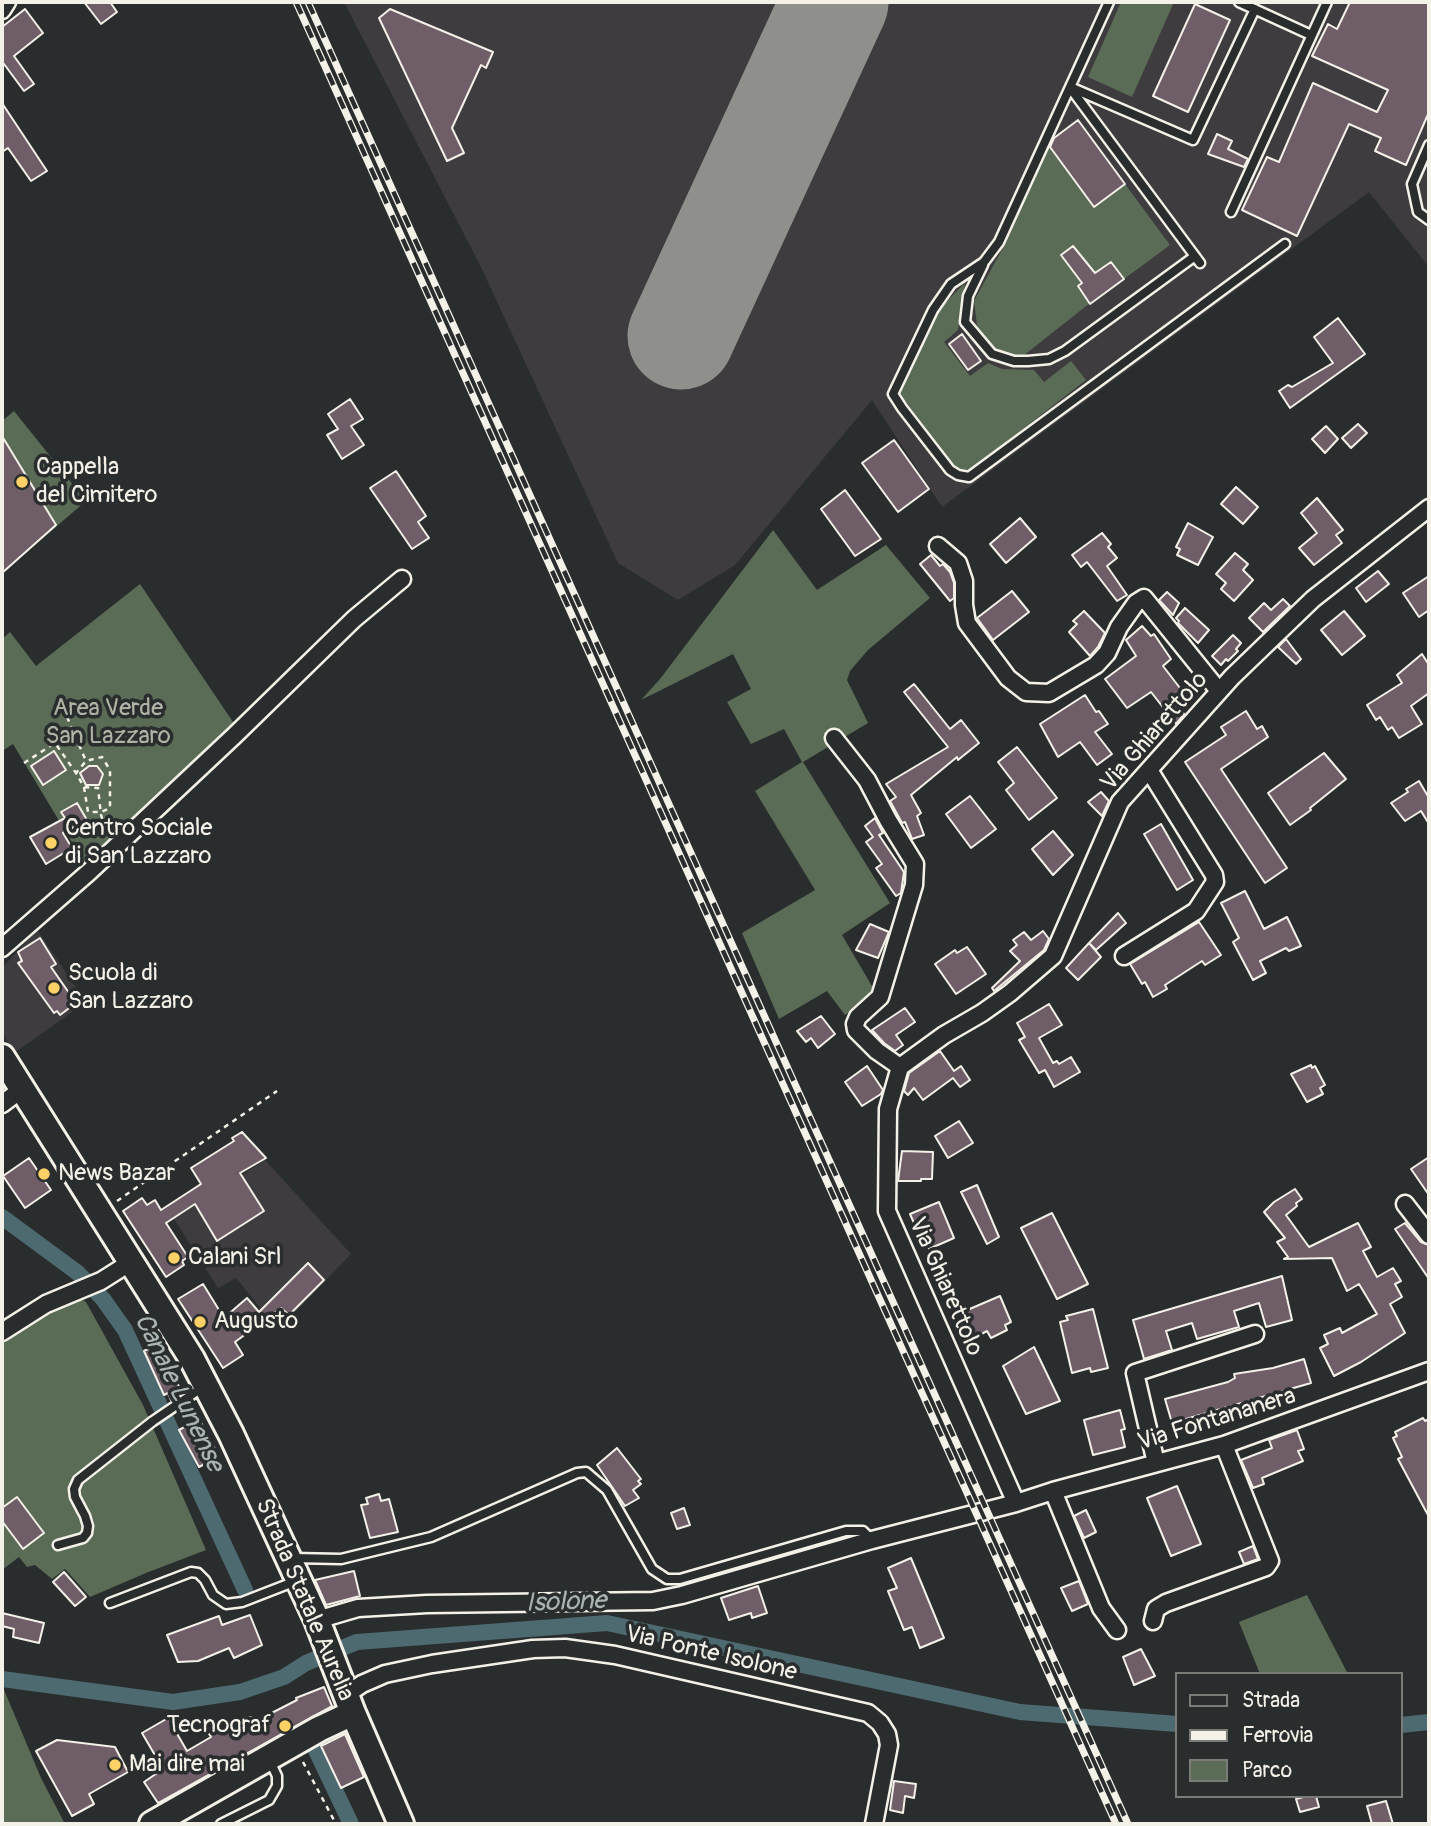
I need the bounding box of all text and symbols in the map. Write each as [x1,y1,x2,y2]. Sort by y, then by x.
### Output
place label: Cappella del Cimitero [36,454,157,510]
marker: Cappella del Cimitero [14,474,30,490]
street label: Via Ghiarettolo [1095,666,1215,798]
park label: Area Verde San Lazzaro [45,695,171,751]
place label: Centro Sociale di San Lazzaro [65,815,212,871]
marker: Centro Sociale di San Lazzaro [43,835,59,851]
place label: Scuola di San Lazzaro [68,960,193,1016]
marker: Scuola di San Lazzaro [46,980,62,996]
place label: News Bazar [58,1160,175,1188]
marker: News Bazar [36,1166,52,1182]
street label: Via Ghiarettolo [902,1213,988,1361]
place label: Calani Srl [188,1244,281,1272]
marker: Calani Srl [166,1250,182,1266]
place label: Augusto [214,1308,298,1336]
water label: Canale Lunense [126,1309,230,1477]
marker: Augusto [192,1314,208,1330]
street label: Via Fontananera [1135,1382,1299,1458]
street label: Strada Statale Aurelia [248,1495,360,1705]
water label: Isolone [525,1586,607,1620]
street label: Via Ponte Isolone [622,1620,800,1688]
legend [1176,1672,1403,1798]
text: Strada [1242,1687,1300,1714]
place label: Tecnograf [167,1712,271,1740]
marker: Tecnograf [277,1718,293,1734]
text: Ferrovia [1242,1722,1313,1749]
place label: Mai dire mai [129,1751,245,1779]
marker: Mai dire mai [107,1757,123,1773]
text: Parco [1242,1757,1292,1784]

